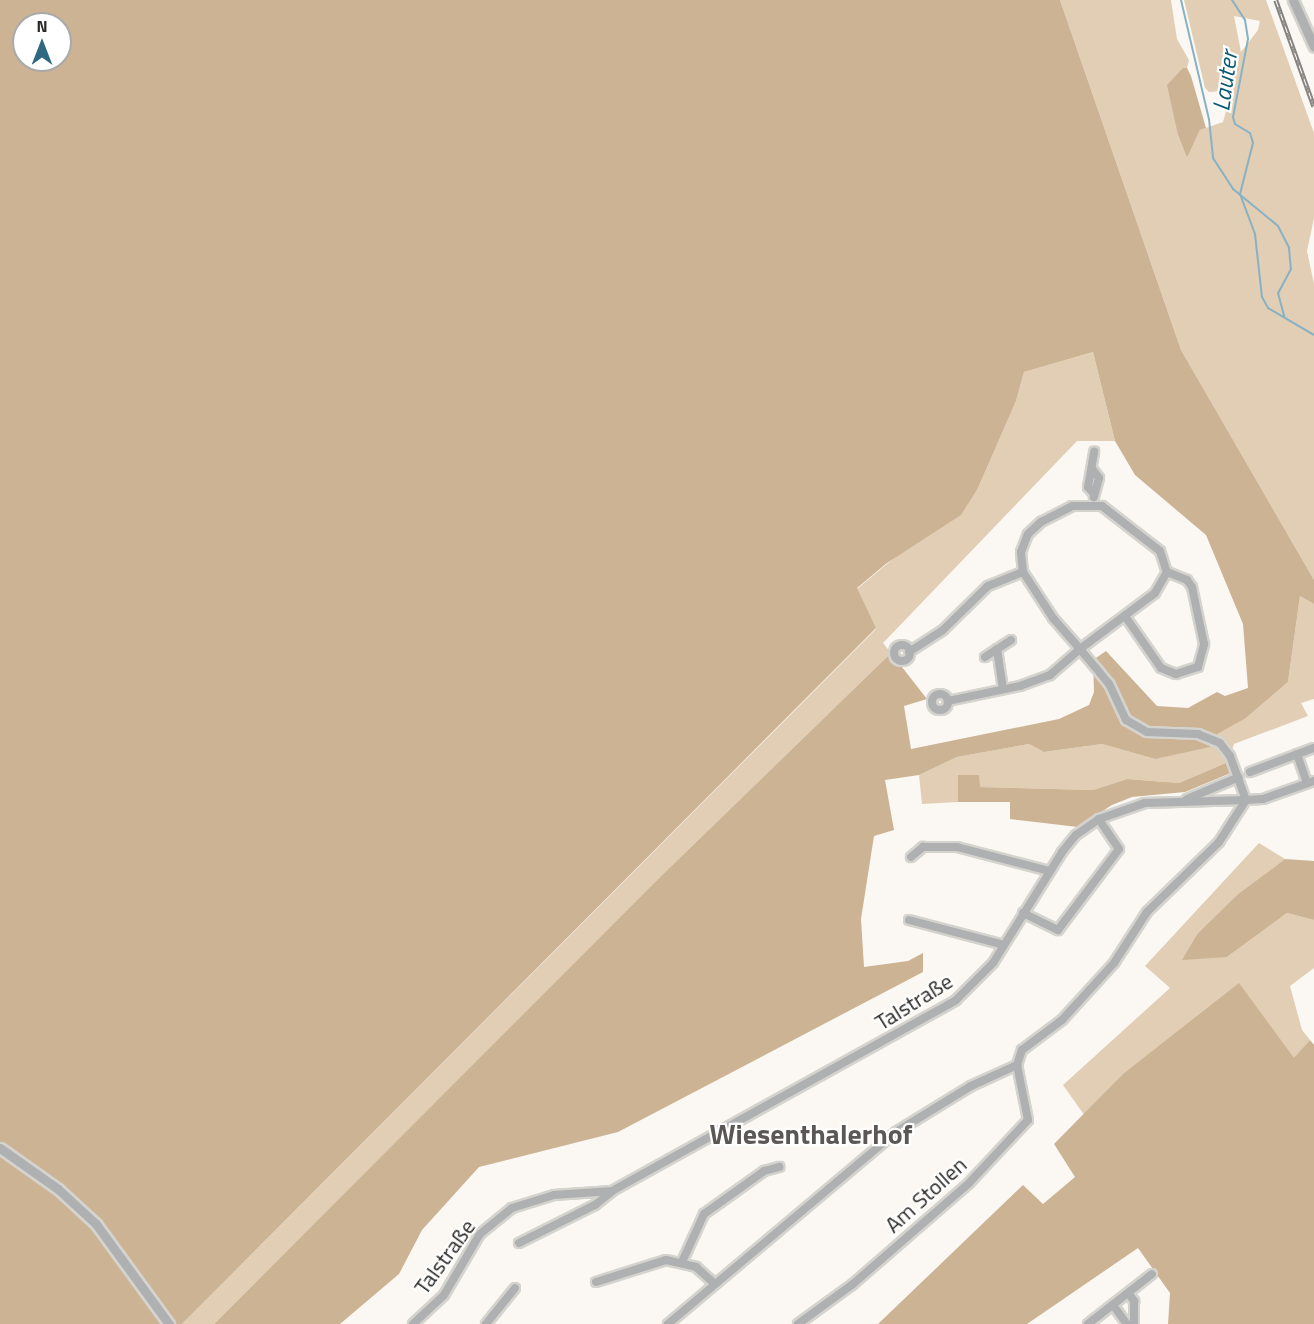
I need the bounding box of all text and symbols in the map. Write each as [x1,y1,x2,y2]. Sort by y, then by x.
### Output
north arrow [12,12,72,72]
text: N [36,14,48,38]
water label: Lauter [1207,49,1243,113]
street label: Talstraße [871,968,957,1036]
district label: Wiesenthalerhof [709,1117,913,1151]
street label: Am Stollen [880,1152,972,1238]
street label: Talstraße [409,1214,481,1300]

